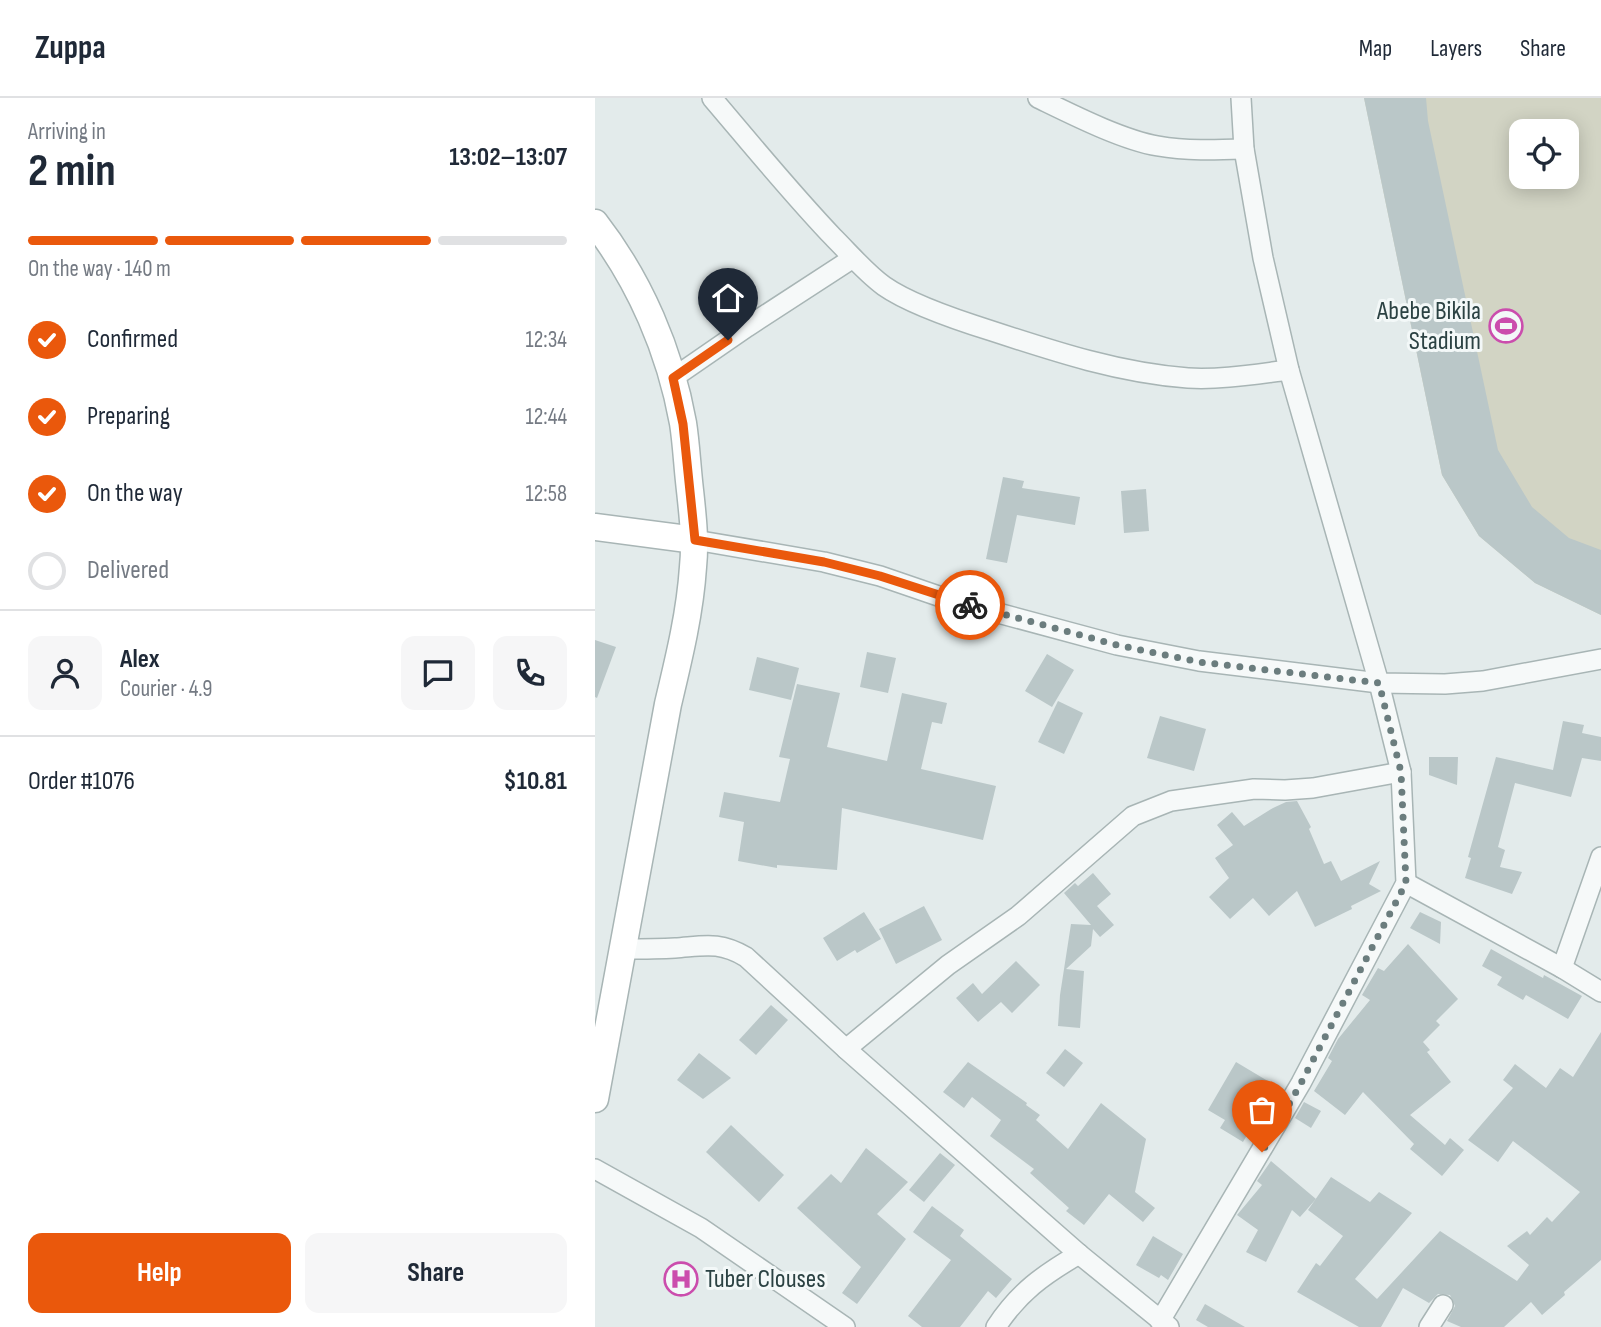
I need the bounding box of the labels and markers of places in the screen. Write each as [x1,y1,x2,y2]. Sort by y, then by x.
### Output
pin [698,268,758,340]
place label: Abebe Bikila Stadium [1376,296,1481,357]
sports icon: Abebe Bikila Stadium [1487,307,1525,345]
pin [1232,1080,1292,1152]
hospital icon: Tuber Clouses [662,1260,700,1298]
place label: Tuber Clouses [705,1264,826,1295]

